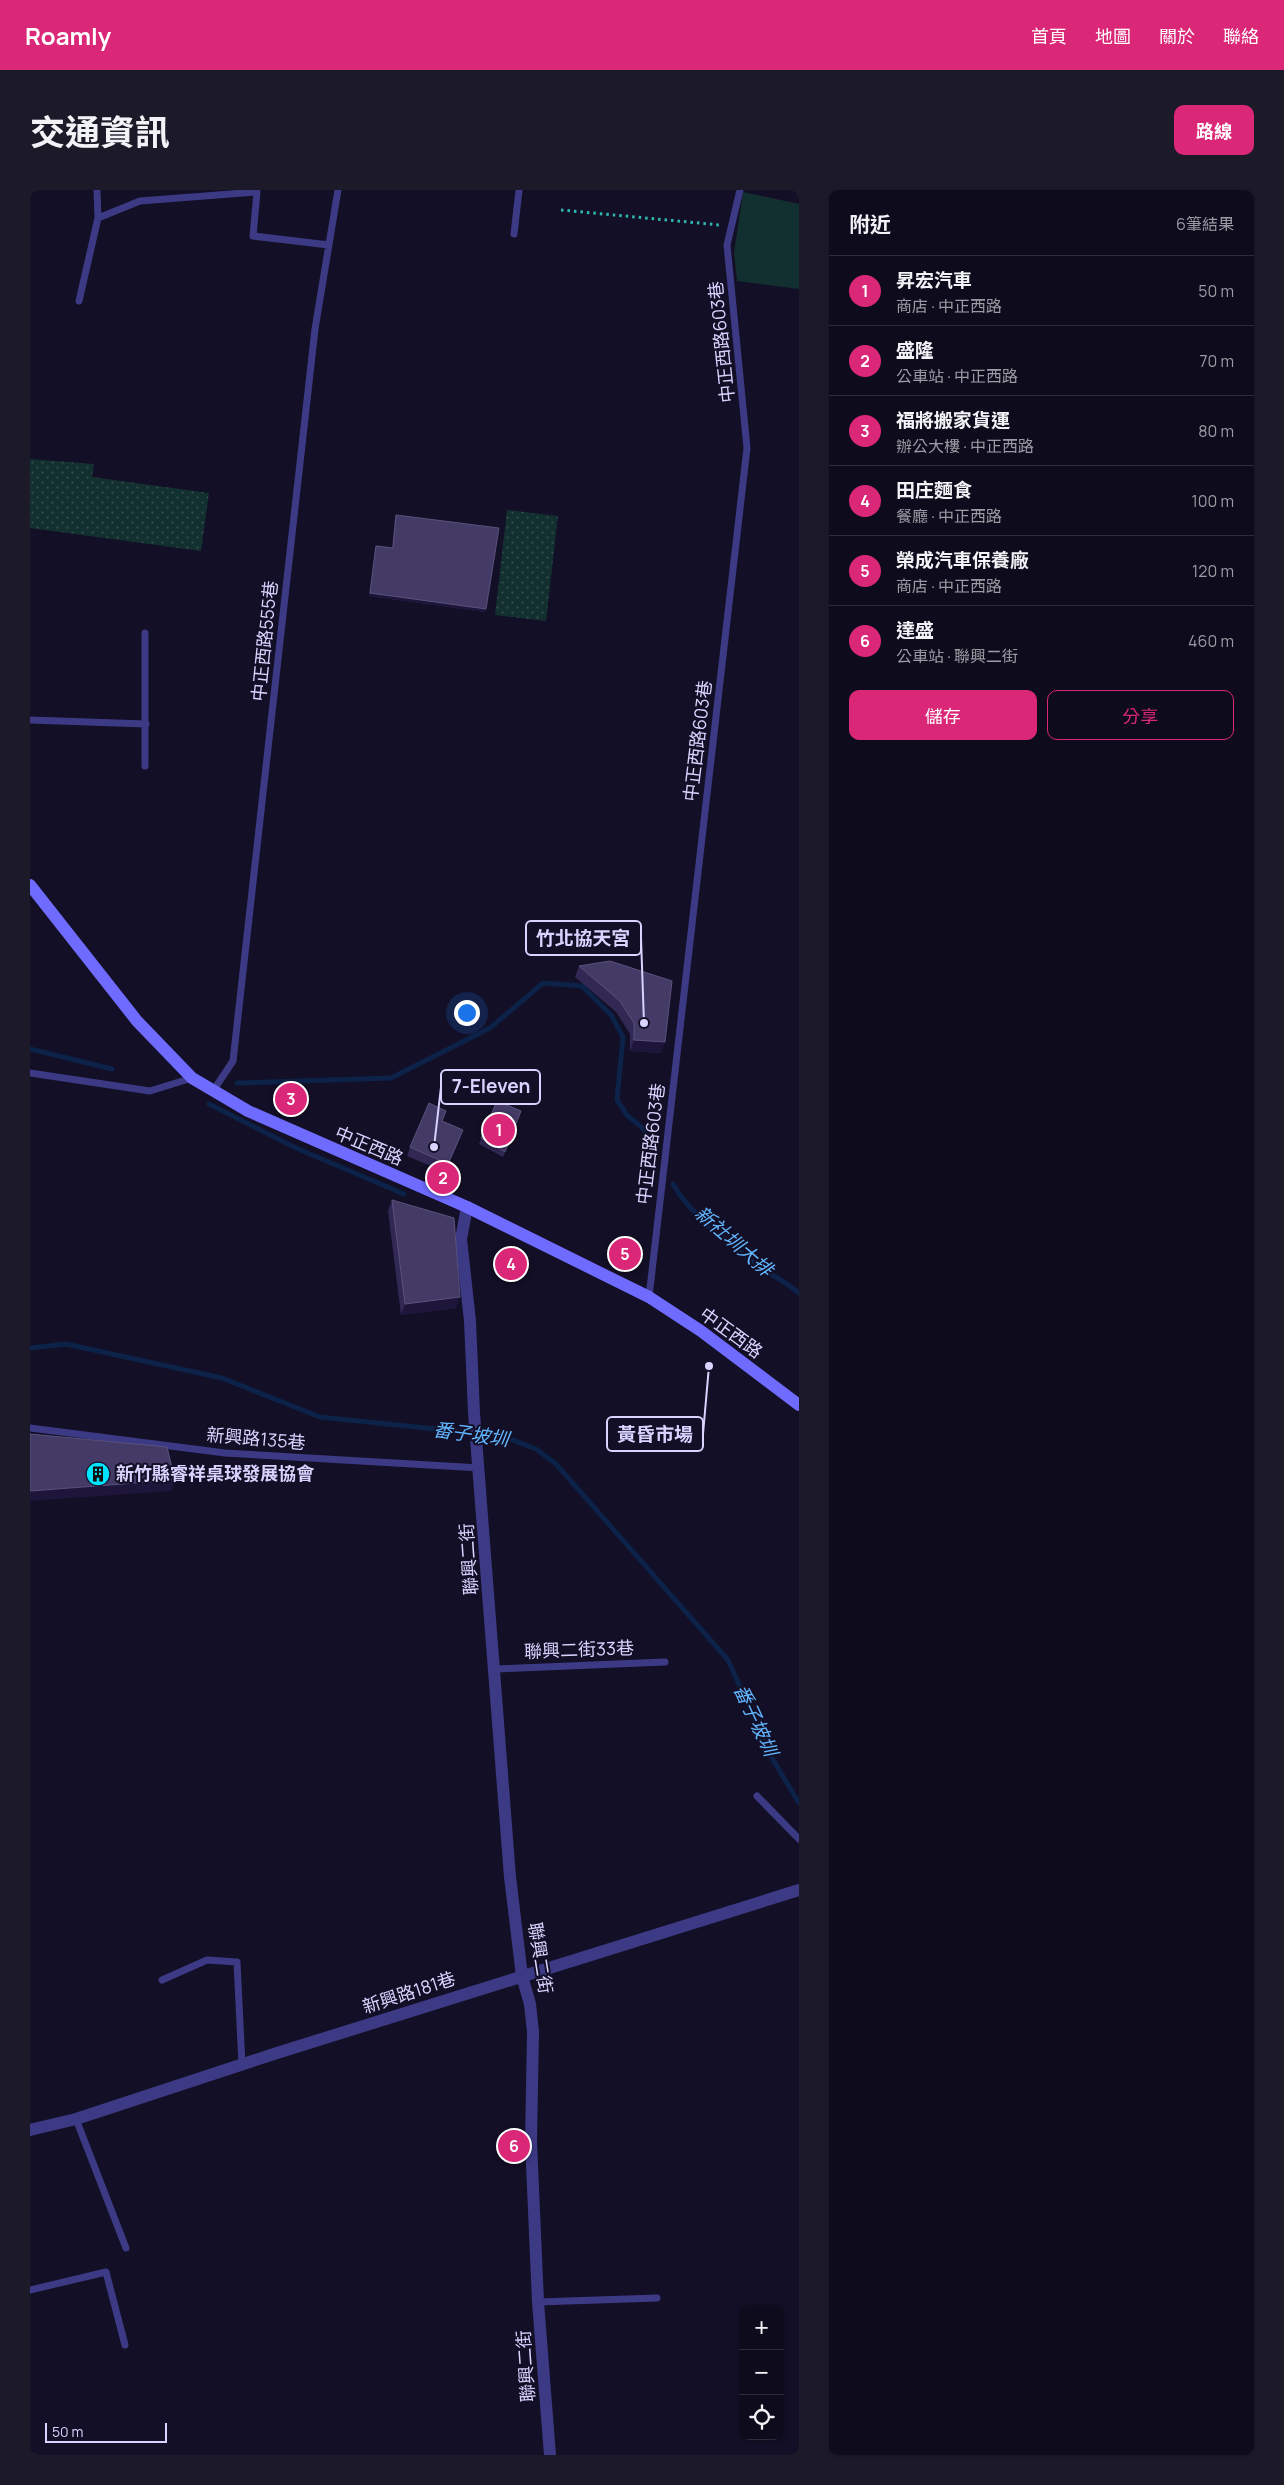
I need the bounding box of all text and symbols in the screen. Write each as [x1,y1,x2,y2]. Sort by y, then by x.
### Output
text: Roamly [25,19,111,52]
text: 首頁 [1031,24,1067,48]
text: 地圖 [1095,24,1131,48]
text: 關於 [1159,24,1195,48]
text: 聯絡 [1223,24,1259,48]
button: 路線 [1174,105,1254,155]
text: 交通資訊 [30,108,170,156]
text: 附近 [849,210,891,238]
text: 6筆結果 [1176,213,1234,235]
text: 昇宏汽車 [896,267,972,293]
street label: 中正西路603巷 [703,280,739,404]
text: 1 [861,280,869,302]
text: 50 m [1198,280,1234,302]
text: 商店 · 中正西路 [896,295,1002,317]
text: 盛隆 [896,337,934,363]
text: 2 [860,350,870,372]
text: 70 m [1199,350,1234,372]
text: 公車站 · 中正西路 [896,365,1018,387]
text: 福將搬家貨運 [896,407,1010,433]
text: 3 [860,420,870,442]
text: 80 m [1198,420,1234,442]
text: 辦公大樓 · 中正西路 [896,435,1034,457]
text: 田庄麵食 [896,477,972,503]
text: 4 [860,490,870,512]
text: 100 m [1191,490,1234,512]
text: 餐廳 · 中正西路 [896,505,1002,527]
text: 榮成汽車保養廠 [896,547,1029,573]
text: 5 [860,560,870,582]
text: 120 m [1192,560,1234,582]
text: 商店 · 中正西路 [896,575,1002,597]
street label: 中正西路555巷 [246,579,282,702]
text: 達盛 [896,617,934,643]
text: 6 [860,630,870,652]
text: 460 m [1188,630,1234,652]
text: 公車站 · 聯興二街 [896,645,1018,667]
street label: 中正西路603巷 [678,679,716,803]
button: 儲存 [849,690,1037,740]
button: 分享 [1047,690,1234,740]
callout: 竹北協天宮 [526,921,641,955]
text: 竹北協天宮 [535,925,631,951]
your location [454,1000,480,1026]
callout: 7-Eleven [441,1070,540,1104]
text: 7-Eleven [452,1073,530,1099]
pin: 3 [275,1080,307,1118]
street label: 中正西路603巷 [631,1082,669,1206]
pin: 1 [483,1111,515,1149]
street label: 中正西路 [332,1120,407,1170]
pin: 2 [427,1159,459,1197]
water label: 新社圳大排 [690,1200,781,1284]
pin: 5 [609,1235,641,1273]
pin: 4 [495,1245,527,1283]
street label: 中正西路 [695,1301,768,1363]
water label: 番子坡圳 [432,1416,513,1453]
callout: 黃昏市場 [607,1417,703,1451]
text: 黃昏市場 [617,1421,693,1447]
street label: 新興路135巷 [206,1422,307,1454]
building icon: 新竹縣睿祥桌球發展協會 [85,1461,111,1487]
place label: 新竹縣睿祥桌球發展協會 [116,1461,315,1485]
street label: 聯興二街 [454,1522,482,1596]
street label: 聯興二街33巷 [524,1635,634,1663]
water label: 番子坡圳 [728,1680,785,1763]
street label: 聯興二街 [524,1920,558,1995]
street label: 新興路181巷 [359,1966,458,2018]
pin: 6 [498,2127,530,2165]
map controls [739,2305,784,2440]
button: + [739,2305,784,2350]
street label: 聯興二街 [511,2329,539,2403]
button: − [739,2350,784,2395]
button: locate [739,2395,784,2440]
scale bar [45,2420,168,2443]
text: 50 m [52,2422,83,2441]

